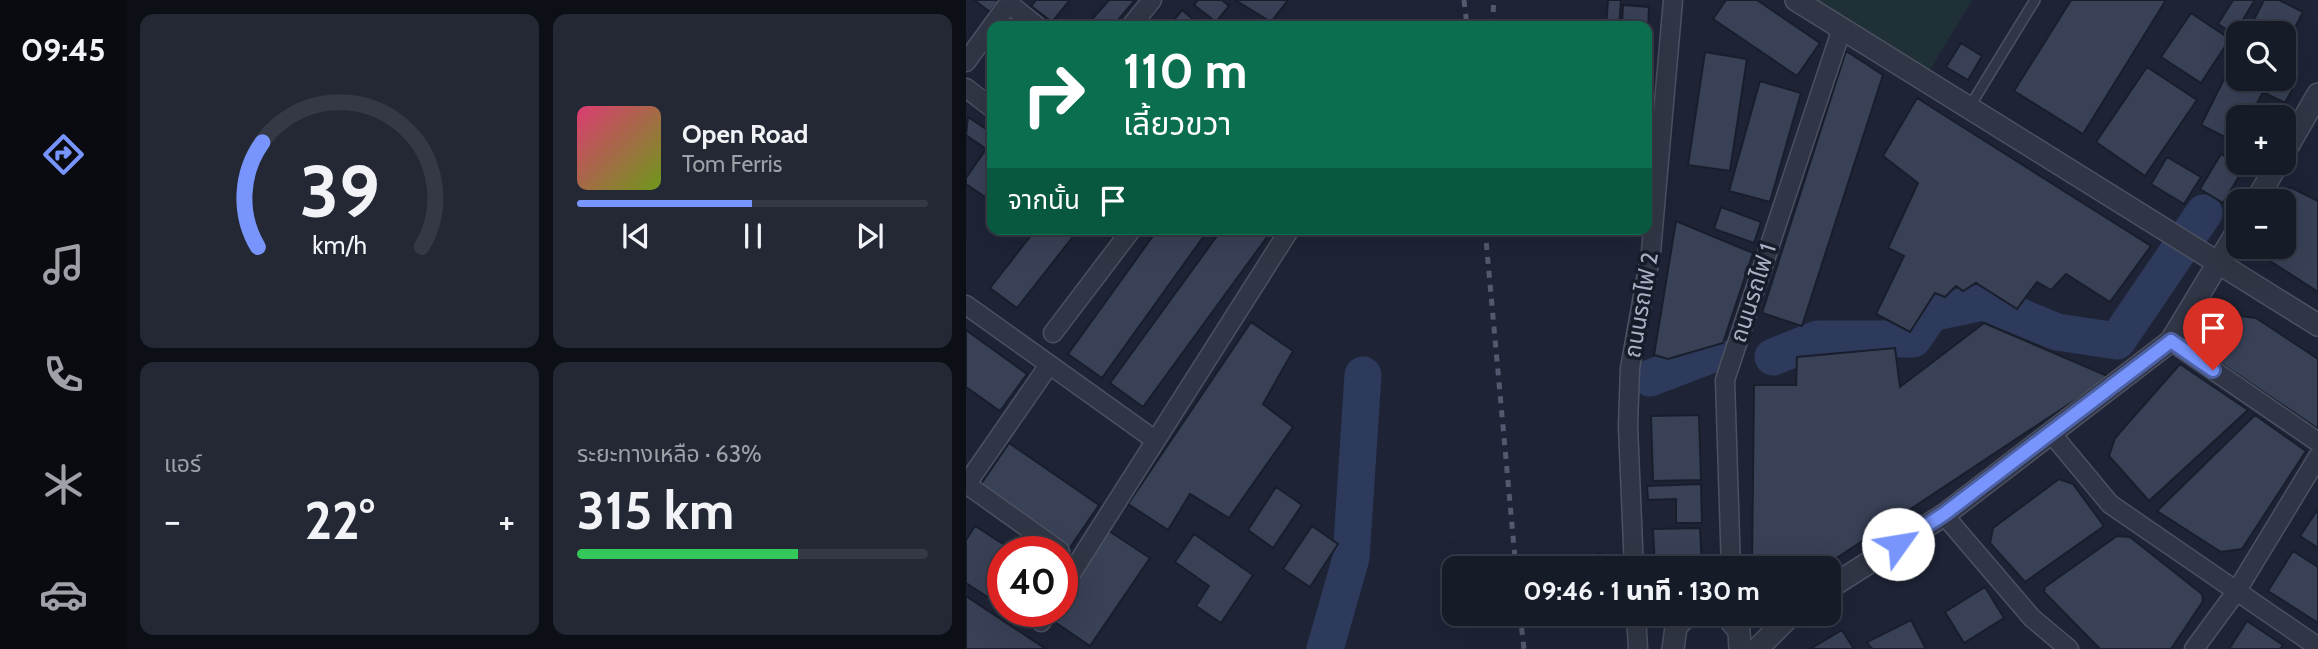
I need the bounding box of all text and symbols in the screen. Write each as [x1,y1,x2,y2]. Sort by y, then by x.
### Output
map controls [2226,21,2296,259]
button: search [2226,21,2296,91]
text: 09:45 [21,30,105,69]
text: 110 m [1123,41,1247,100]
icon: right [1008,49,1099,140]
text: เลี้ยวขวา [1123,104,1231,143]
button: + [2226,105,2296,175]
text: Open Road [682,118,808,150]
icon: directions [39,130,88,179]
text: 39 [299,147,380,235]
text: Tom Ferris [682,150,782,178]
icon: arrive [1094,182,1132,220]
text: จากนั้น [1008,184,1080,216]
button: − [2226,189,2296,259]
icon: previous [617,217,655,255]
icon: pause [734,217,772,255]
icon: next [851,217,889,255]
text: km/h [312,230,367,260]
icon: music [39,240,88,289]
street label: ถนนรถไฟ 1 [1724,240,1782,346]
street label: ถนนรถไฟ 2 [1618,250,1664,360]
pin [2183,298,2243,370]
icon: arrive [2194,309,2232,347]
icon: phone [39,350,88,399]
text: ระยะทางเหลือ · 63% [577,440,762,468]
text: แอร์ [164,450,201,478]
icon: climate [39,460,88,509]
text: 315 km [577,479,734,542]
text: 22° [304,489,375,552]
text: − [164,497,181,544]
text: + [498,497,515,544]
position arrow [1861,507,1935,581]
speed limit sign: 40 [987,536,1078,627]
icon: car [39,570,88,619]
text: 09:46 · 1 นาที · 130 m [1523,575,1760,607]

